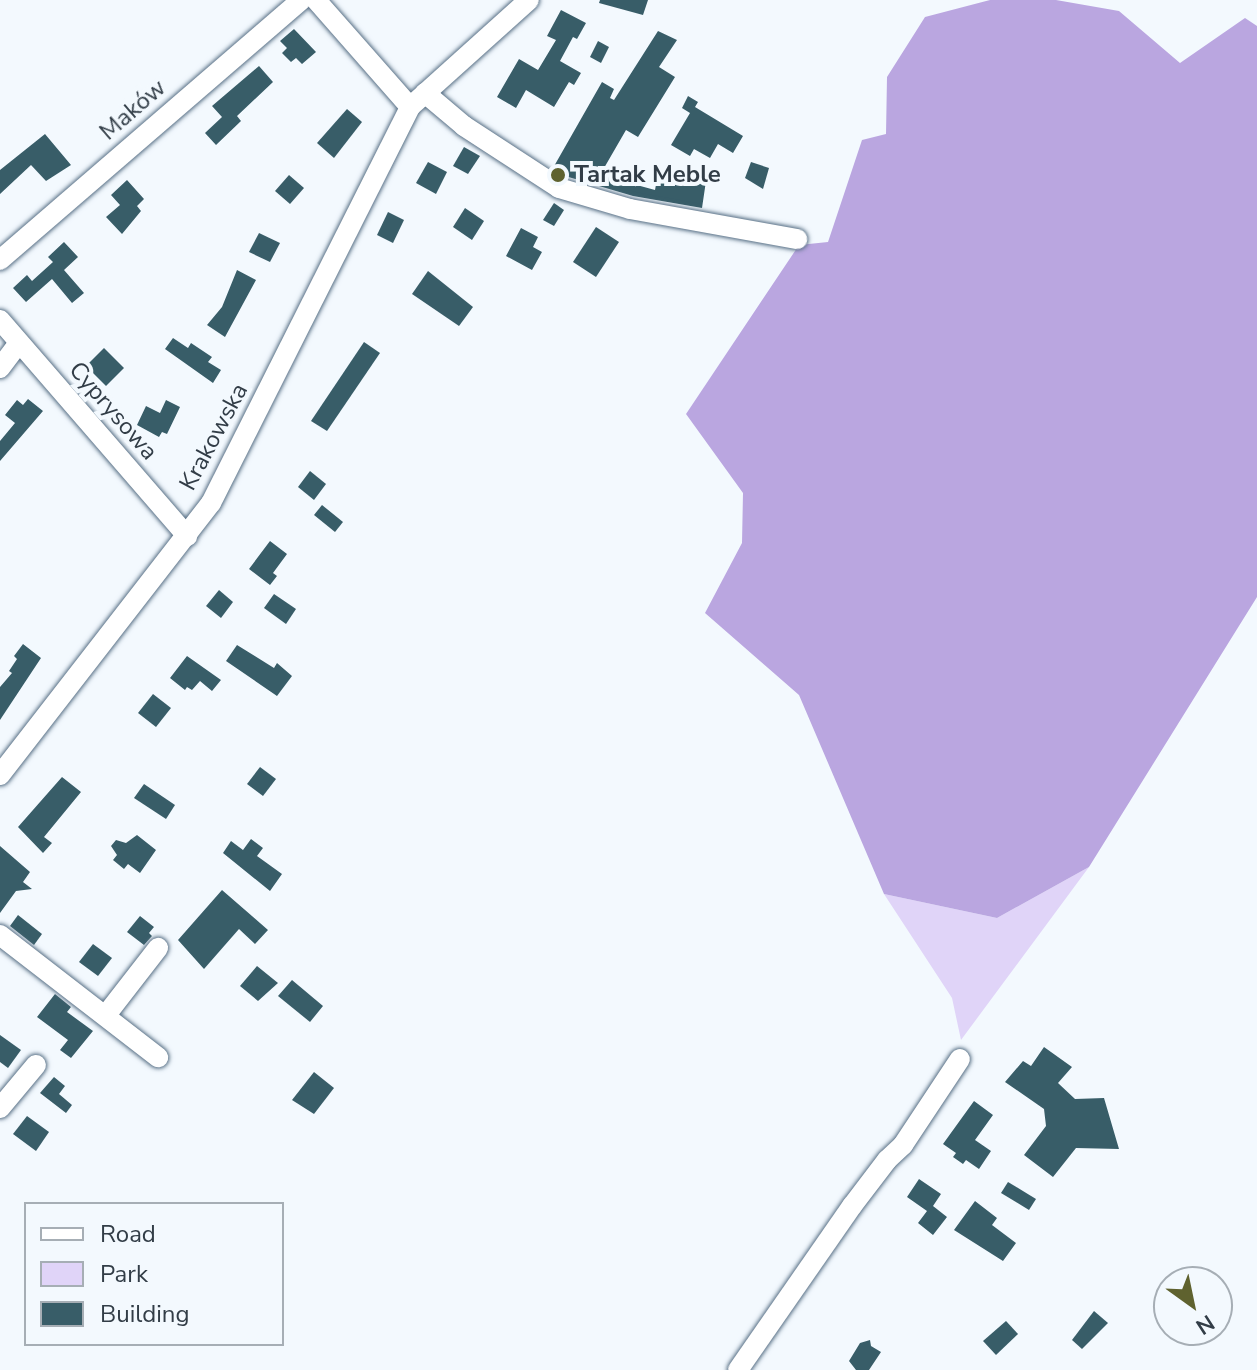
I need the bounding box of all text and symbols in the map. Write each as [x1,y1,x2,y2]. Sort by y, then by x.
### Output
street label: Maków [94,73,172,147]
place label: Tartak Meble [574,161,721,189]
marker: Tartak Meble [549,166,567,184]
street label: Cyprysowa [63,356,163,466]
street label: Krakowska [174,379,254,495]
legend [24,1202,284,1346]
text: Road [100,1218,156,1250]
text: Park [100,1258,148,1290]
north arrow [1153,1266,1233,1346]
text: Building [100,1298,190,1330]
text: N [1190,1307,1220,1342]

